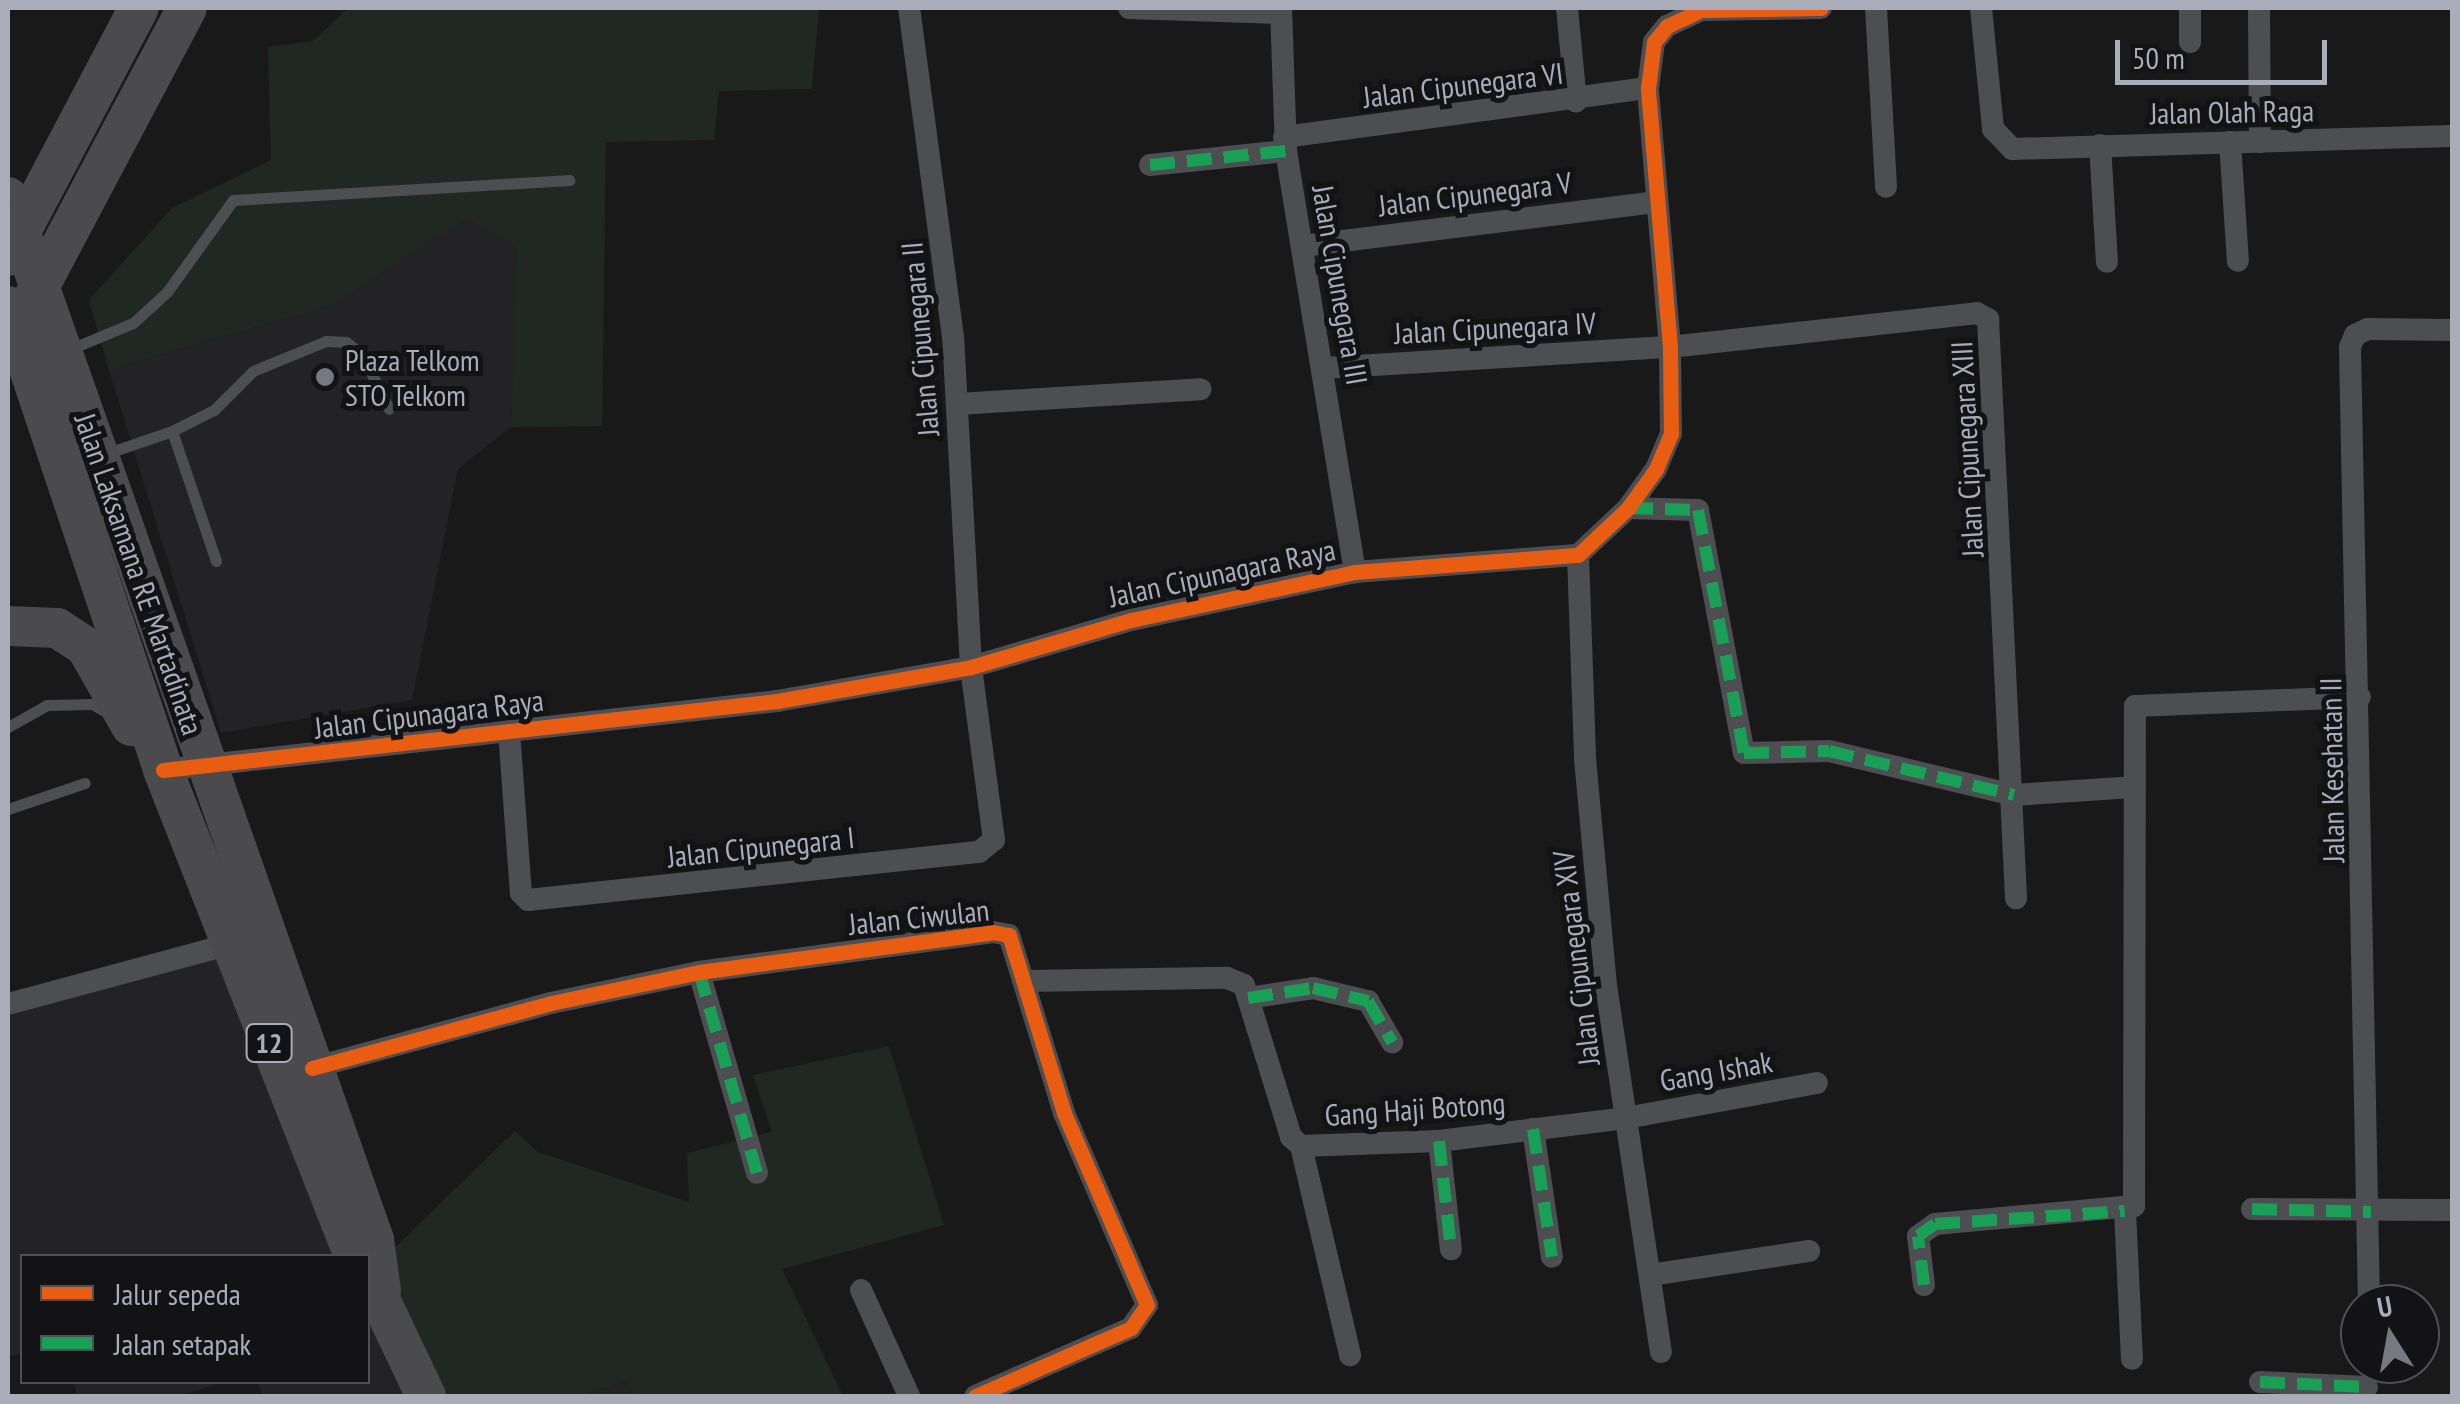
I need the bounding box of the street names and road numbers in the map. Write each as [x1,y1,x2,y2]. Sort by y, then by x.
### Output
street label: Jalan Cipunegara VI [1361,55,1565,115]
street label: Jalan Olah Raga [2150,93,2314,131]
street label: Jalan Cipunegara V [1376,164,1574,224]
street label: Jalan Cipunegara III [1305,182,1375,388]
street label: Jalan Cipunegara II [894,240,946,438]
street label: Jalan Cipunegara IV [1393,305,1597,351]
street label: Jalan Cipunegara XIII [1943,340,1991,558]
street label: Jalan Laksamana RE Martadinata [67,409,211,739]
street label: Jalan Cipunagara Raya [1106,531,1338,615]
street label: Jalan Kesehatan II [2312,677,2352,863]
street label: Jalan Cipunagara Raya [312,682,546,746]
street label: Jalan Cipunegara I [666,819,856,875]
street label: Jalan Cipunegara XIV [1545,848,1607,1068]
street label: Jalan Ciwulan [847,892,991,942]
road number: 12 [244,1020,294,1066]
street label: Gang Ishak [1657,1043,1775,1099]
street label: Gang Haji Botong [1324,1085,1506,1133]

